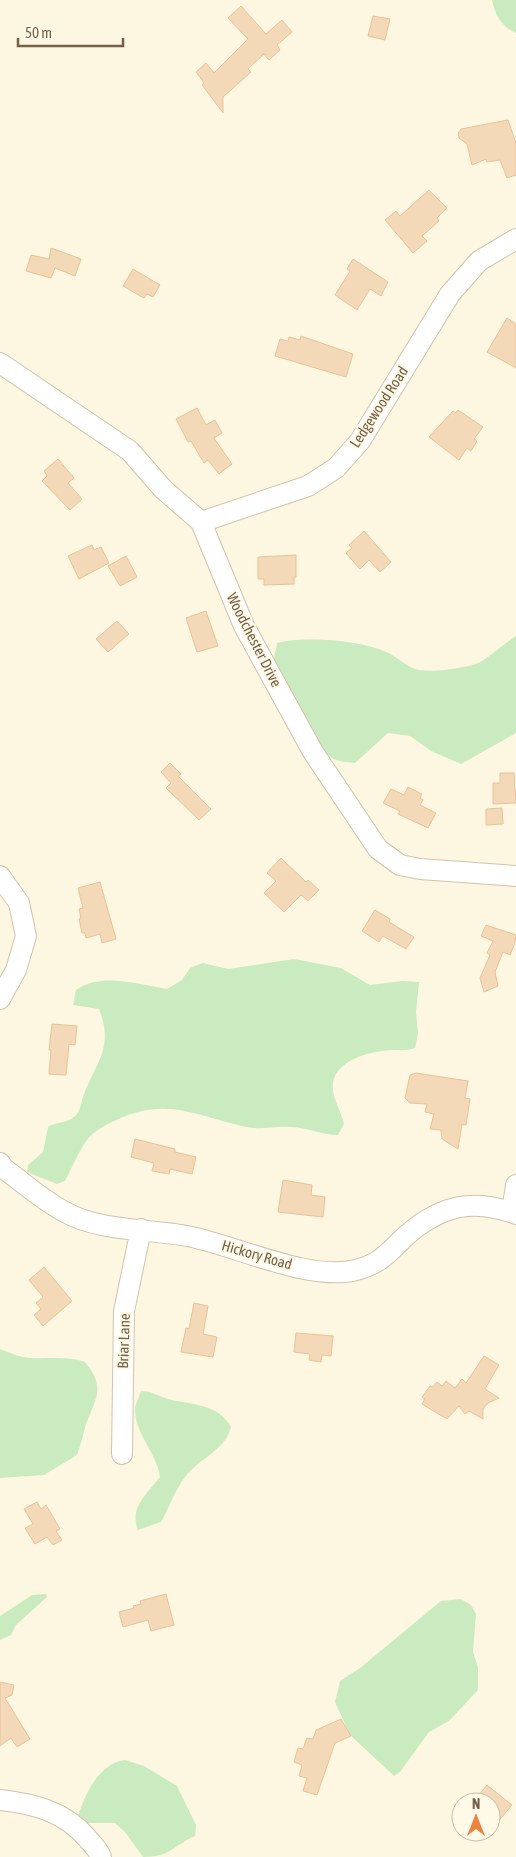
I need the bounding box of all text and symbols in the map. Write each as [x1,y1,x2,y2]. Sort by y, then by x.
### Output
scale bar [18,15,122,47]
text: 50 m [25,24,52,41]
street label: Ledgewood Road [346,363,411,450]
street label: Woodchester Drive [223,590,286,690]
street label: Hickory Road [220,1236,294,1273]
street label: Briar Lane [114,1313,133,1369]
north arrow [451,1792,501,1842]
text: N [472,1796,480,1812]

